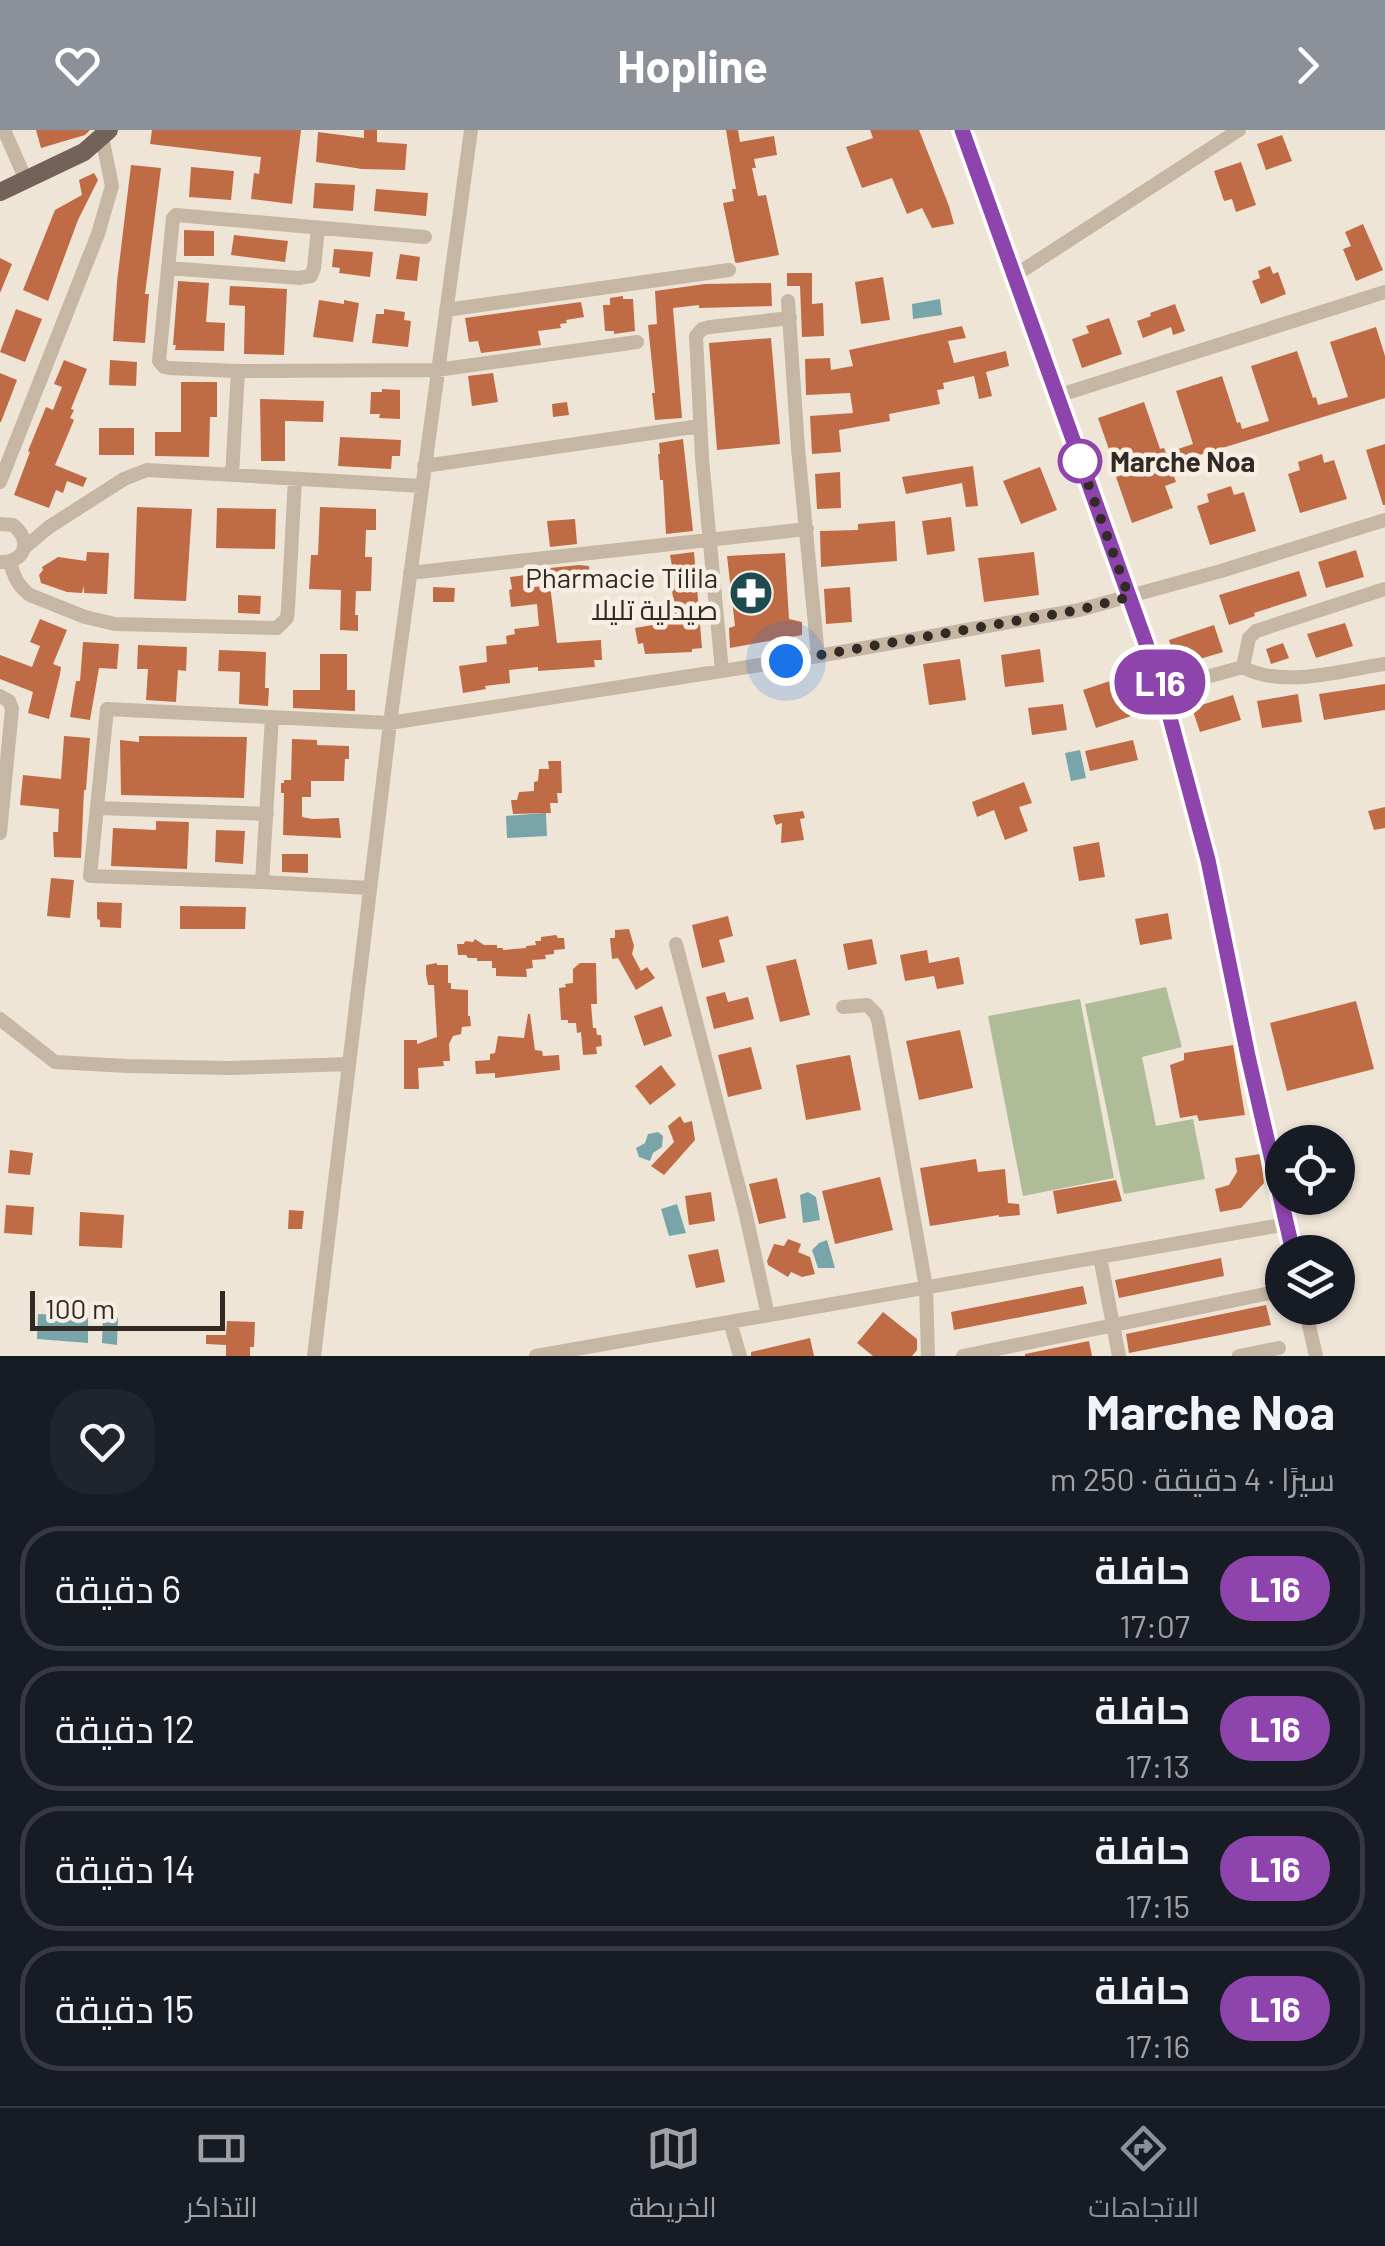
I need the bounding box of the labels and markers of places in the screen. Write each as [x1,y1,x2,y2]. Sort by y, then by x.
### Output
marker: Marche Noa [1059,440,1101,482]
place label: Marche Noa [1110,444,1255,478]
place label: Pharmacie Tilila صيدلية تليلا [525,560,718,626]
pharmacy icon: Pharmacie Tilila صيدلية تليلا [728,570,774,616]

